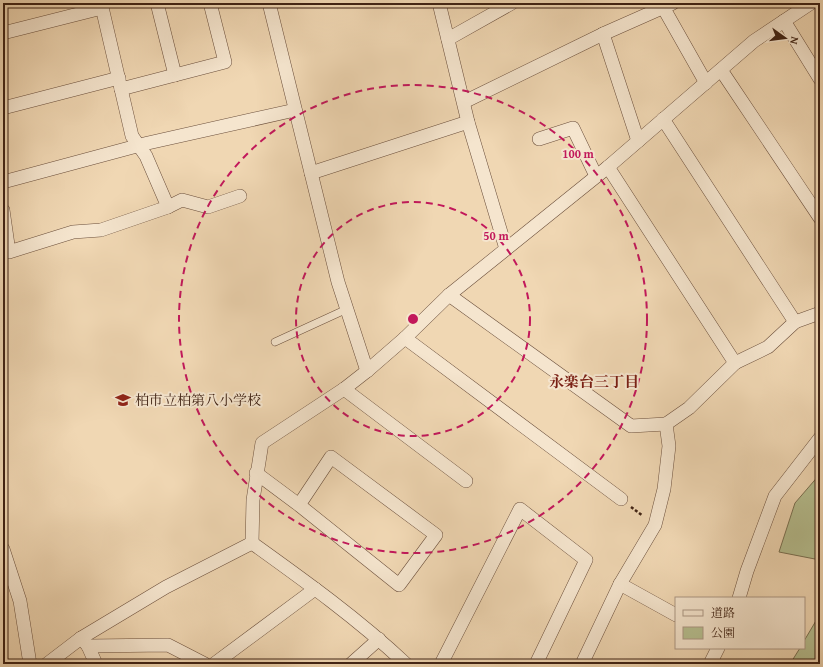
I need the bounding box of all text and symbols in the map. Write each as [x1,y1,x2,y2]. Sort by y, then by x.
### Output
north arrow [765,18,805,58]
text: N [786,35,803,47]
text: 100 m [562,145,595,162]
text: 50 m [483,227,509,244]
centre of rings [406,312,420,326]
district label: 永楽台三丁目 [549,371,639,392]
place label: 柏市立柏第八小学校 [135,390,261,410]
school or university icon: 柏市立柏第八小学校 [114,391,132,409]
legend [675,597,805,649]
text: 道路 [711,604,735,621]
text: 公園 [711,624,735,641]

